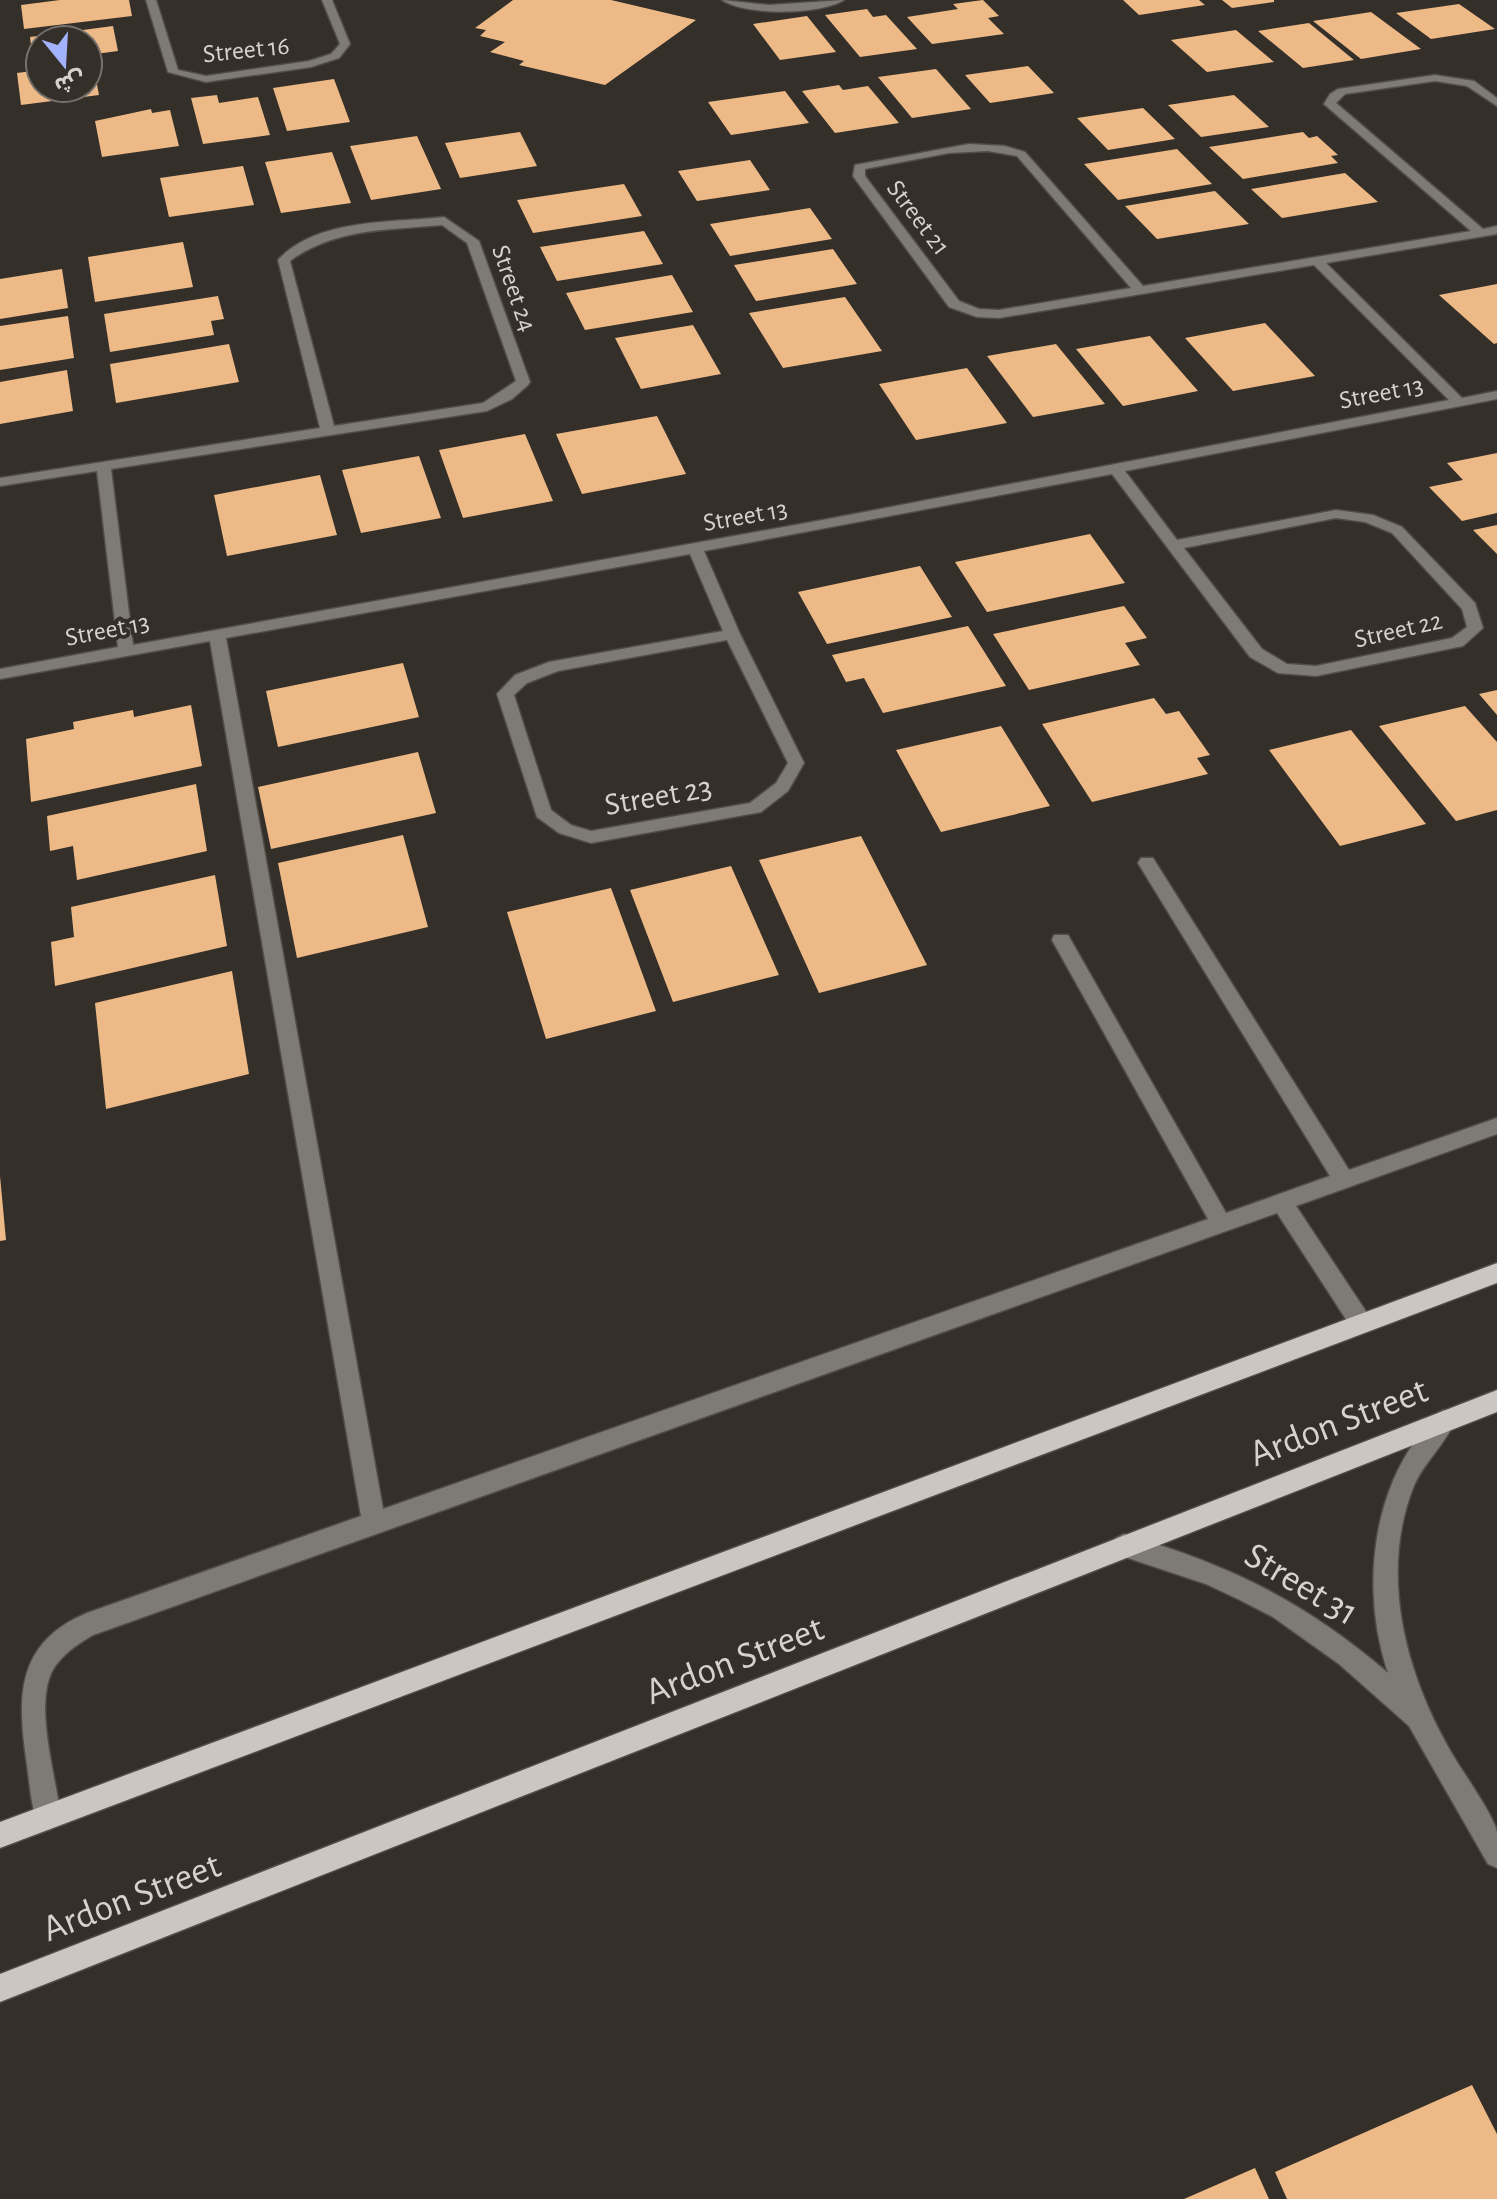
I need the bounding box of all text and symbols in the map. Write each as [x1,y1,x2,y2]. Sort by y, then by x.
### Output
north arrow [24,24,104,104]
street label: Street 16 [202,33,291,67]
text: ش [52,66,88,97]
street label: Street 21 [882,175,955,260]
street label: Street 24 [487,242,541,335]
street label: Street 13 [1337,372,1425,414]
street label: Street 13 [701,496,789,536]
street label: Street 22 [1352,607,1445,653]
street label: Street 13 [63,609,151,651]
street label: Street 23 [602,771,714,821]
street label: Ardon Street [1245,1372,1433,1474]
street label: Street 31 [1238,1536,1364,1633]
street label: Ardon Street [641,1610,829,1712]
street label: Ardon Street [38,1847,226,1949]

